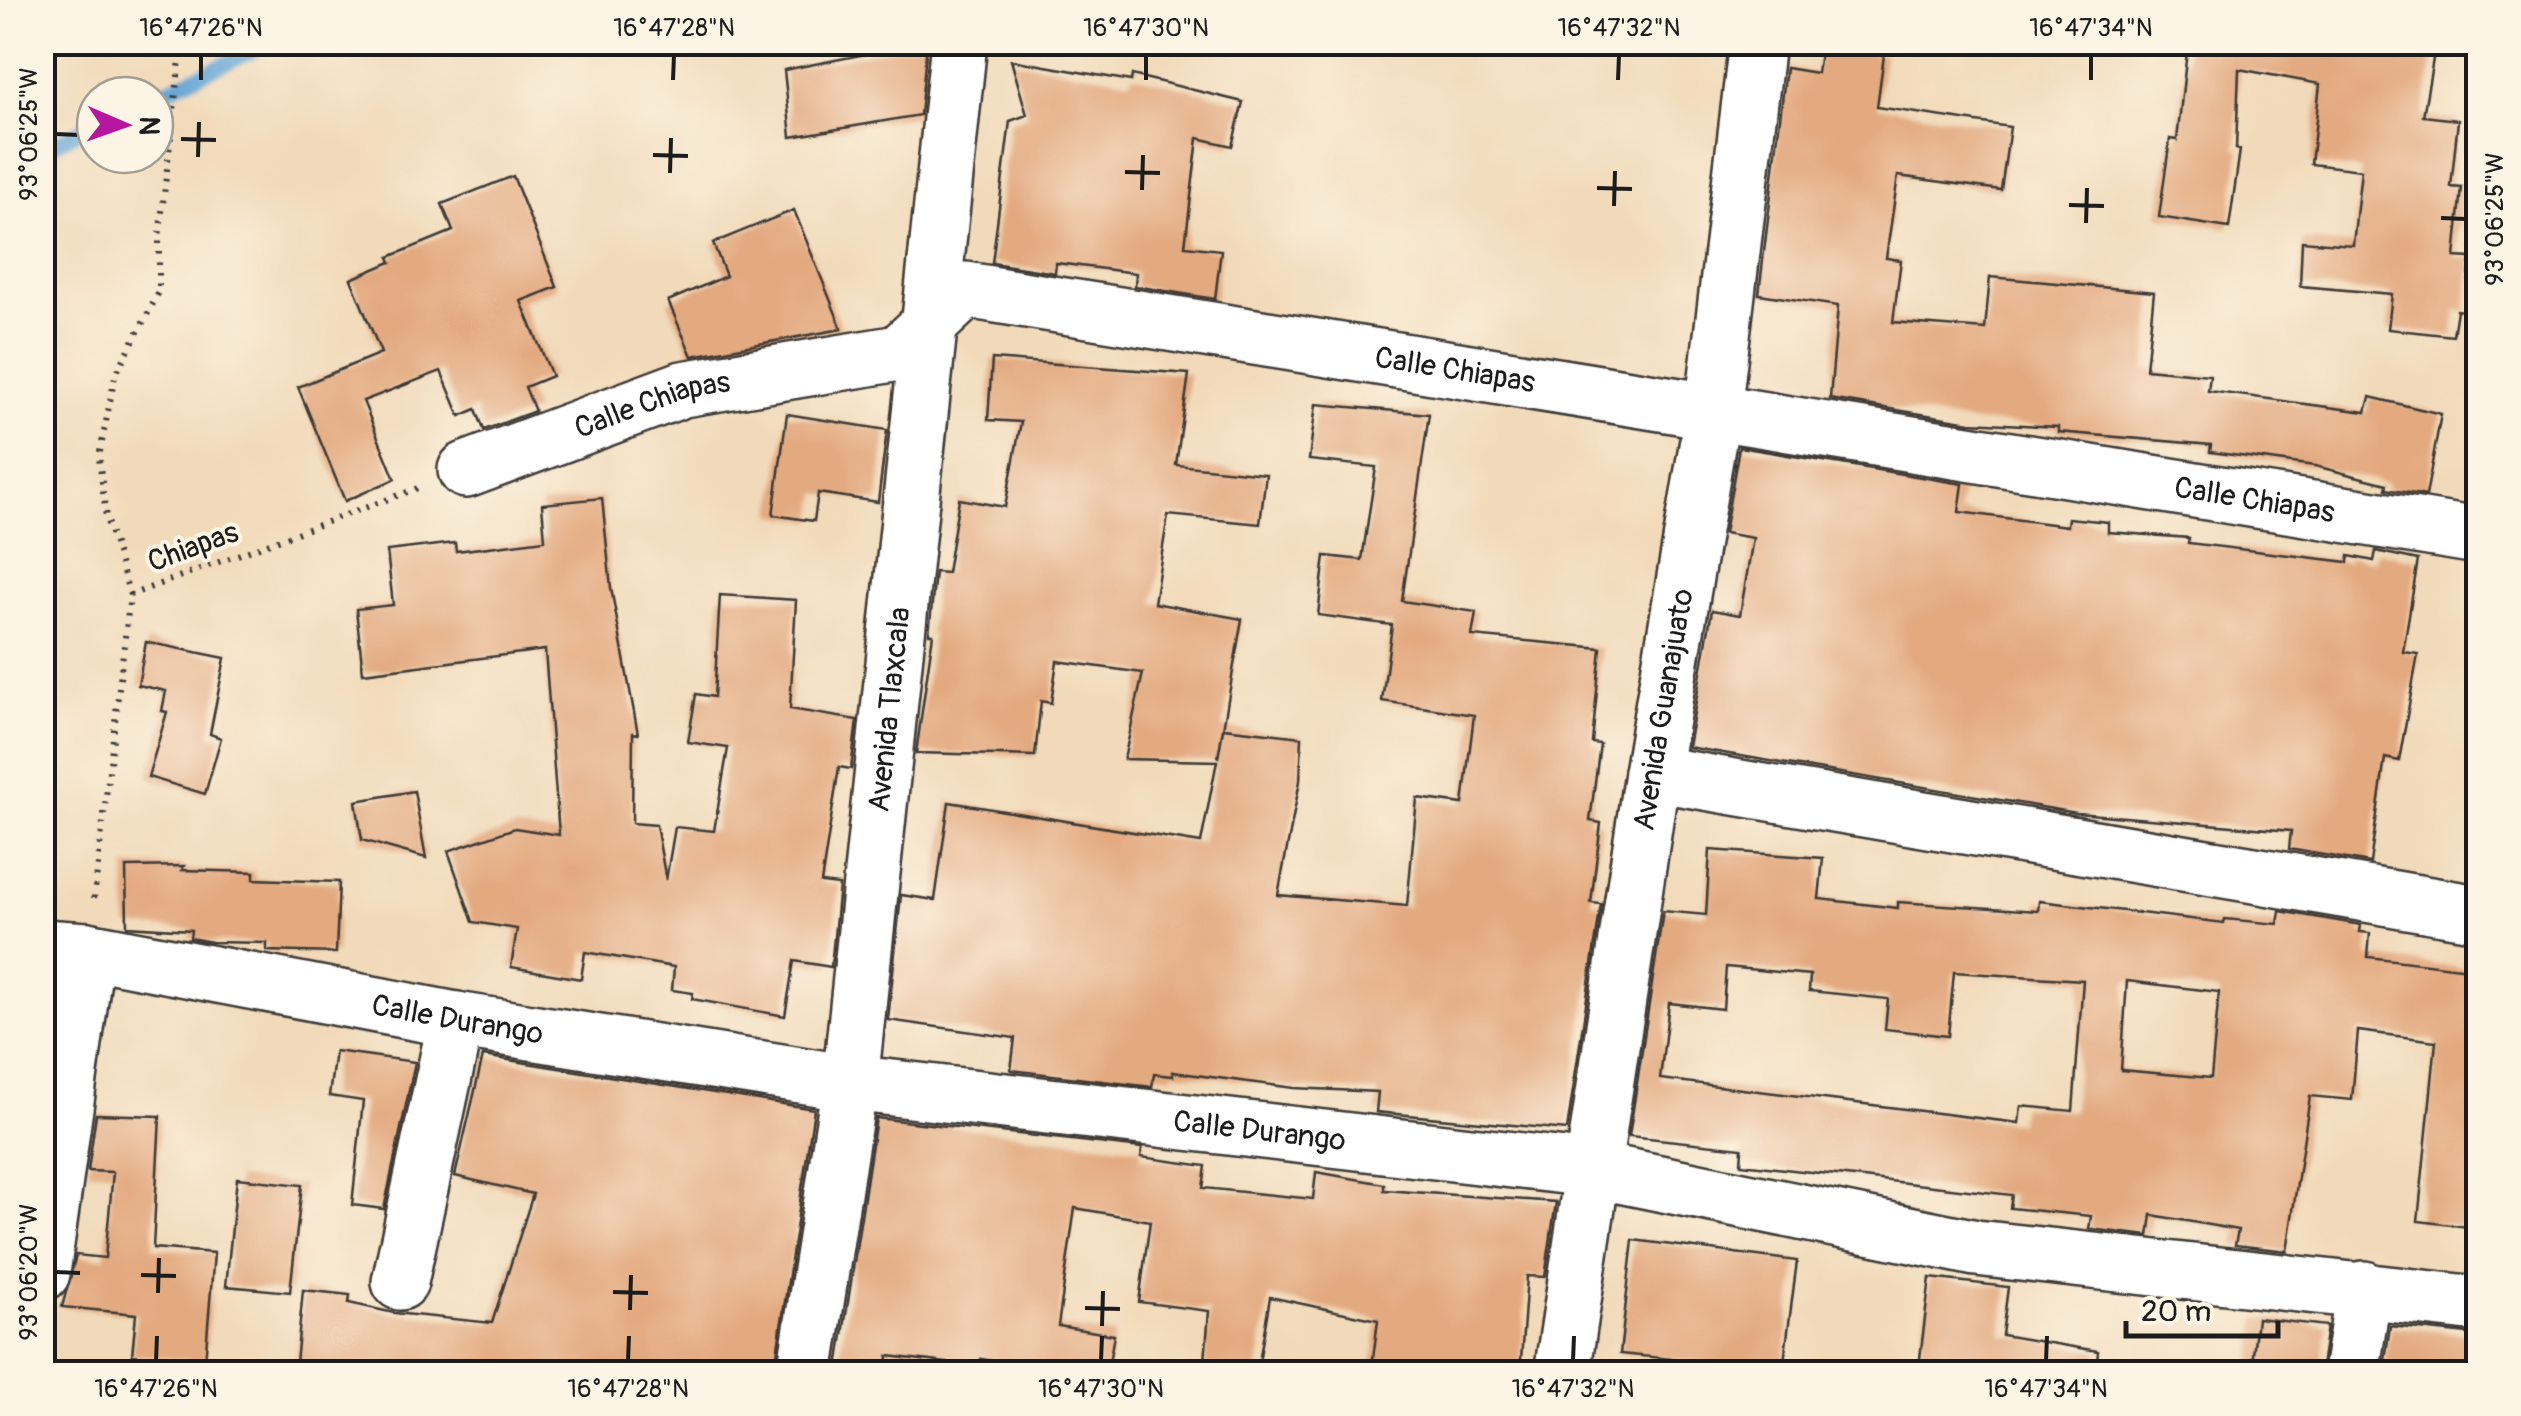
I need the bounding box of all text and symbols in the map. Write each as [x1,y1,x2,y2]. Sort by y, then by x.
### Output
text: 16°47'26"N [139,13,263,44]
text: 16°47'28"N [613,13,735,44]
text: 16°47'30"N [1083,13,1209,44]
text: 16°47'32"N [1558,13,1680,44]
text: 16°47'34"N [2029,13,2153,44]
text: 93°06'25"W [14,67,45,201]
north arrow [75,75,175,175]
text: N [131,116,166,136]
text: 93°06'25"W [2480,152,2511,286]
street label: Calle Chiapas [1372,338,1538,401]
street label: Calle Chiapas [569,363,733,446]
street label: Calle Chiapas [2172,468,2337,531]
street label: Chiapas [143,514,243,580]
street label: Avenida Guanajuato [1625,586,1701,833]
street label: Avenida Tlaxcala [860,605,918,814]
street label: Calle Durango [369,986,546,1052]
street label: Calle Durango [1171,1102,1348,1159]
text: 93°06'20"W [14,1204,45,1340]
scale bar [2126,1276,2278,1338]
text: 20 m [2141,1293,2211,1330]
text: 16°47'26"N [94,1374,218,1405]
text: 16°47'28"N [567,1374,689,1405]
text: 16°47'30"N [1038,1374,1164,1405]
text: 16°47'32"N [1512,1374,1634,1405]
text: 16°47'34"N [1984,1374,2108,1405]

